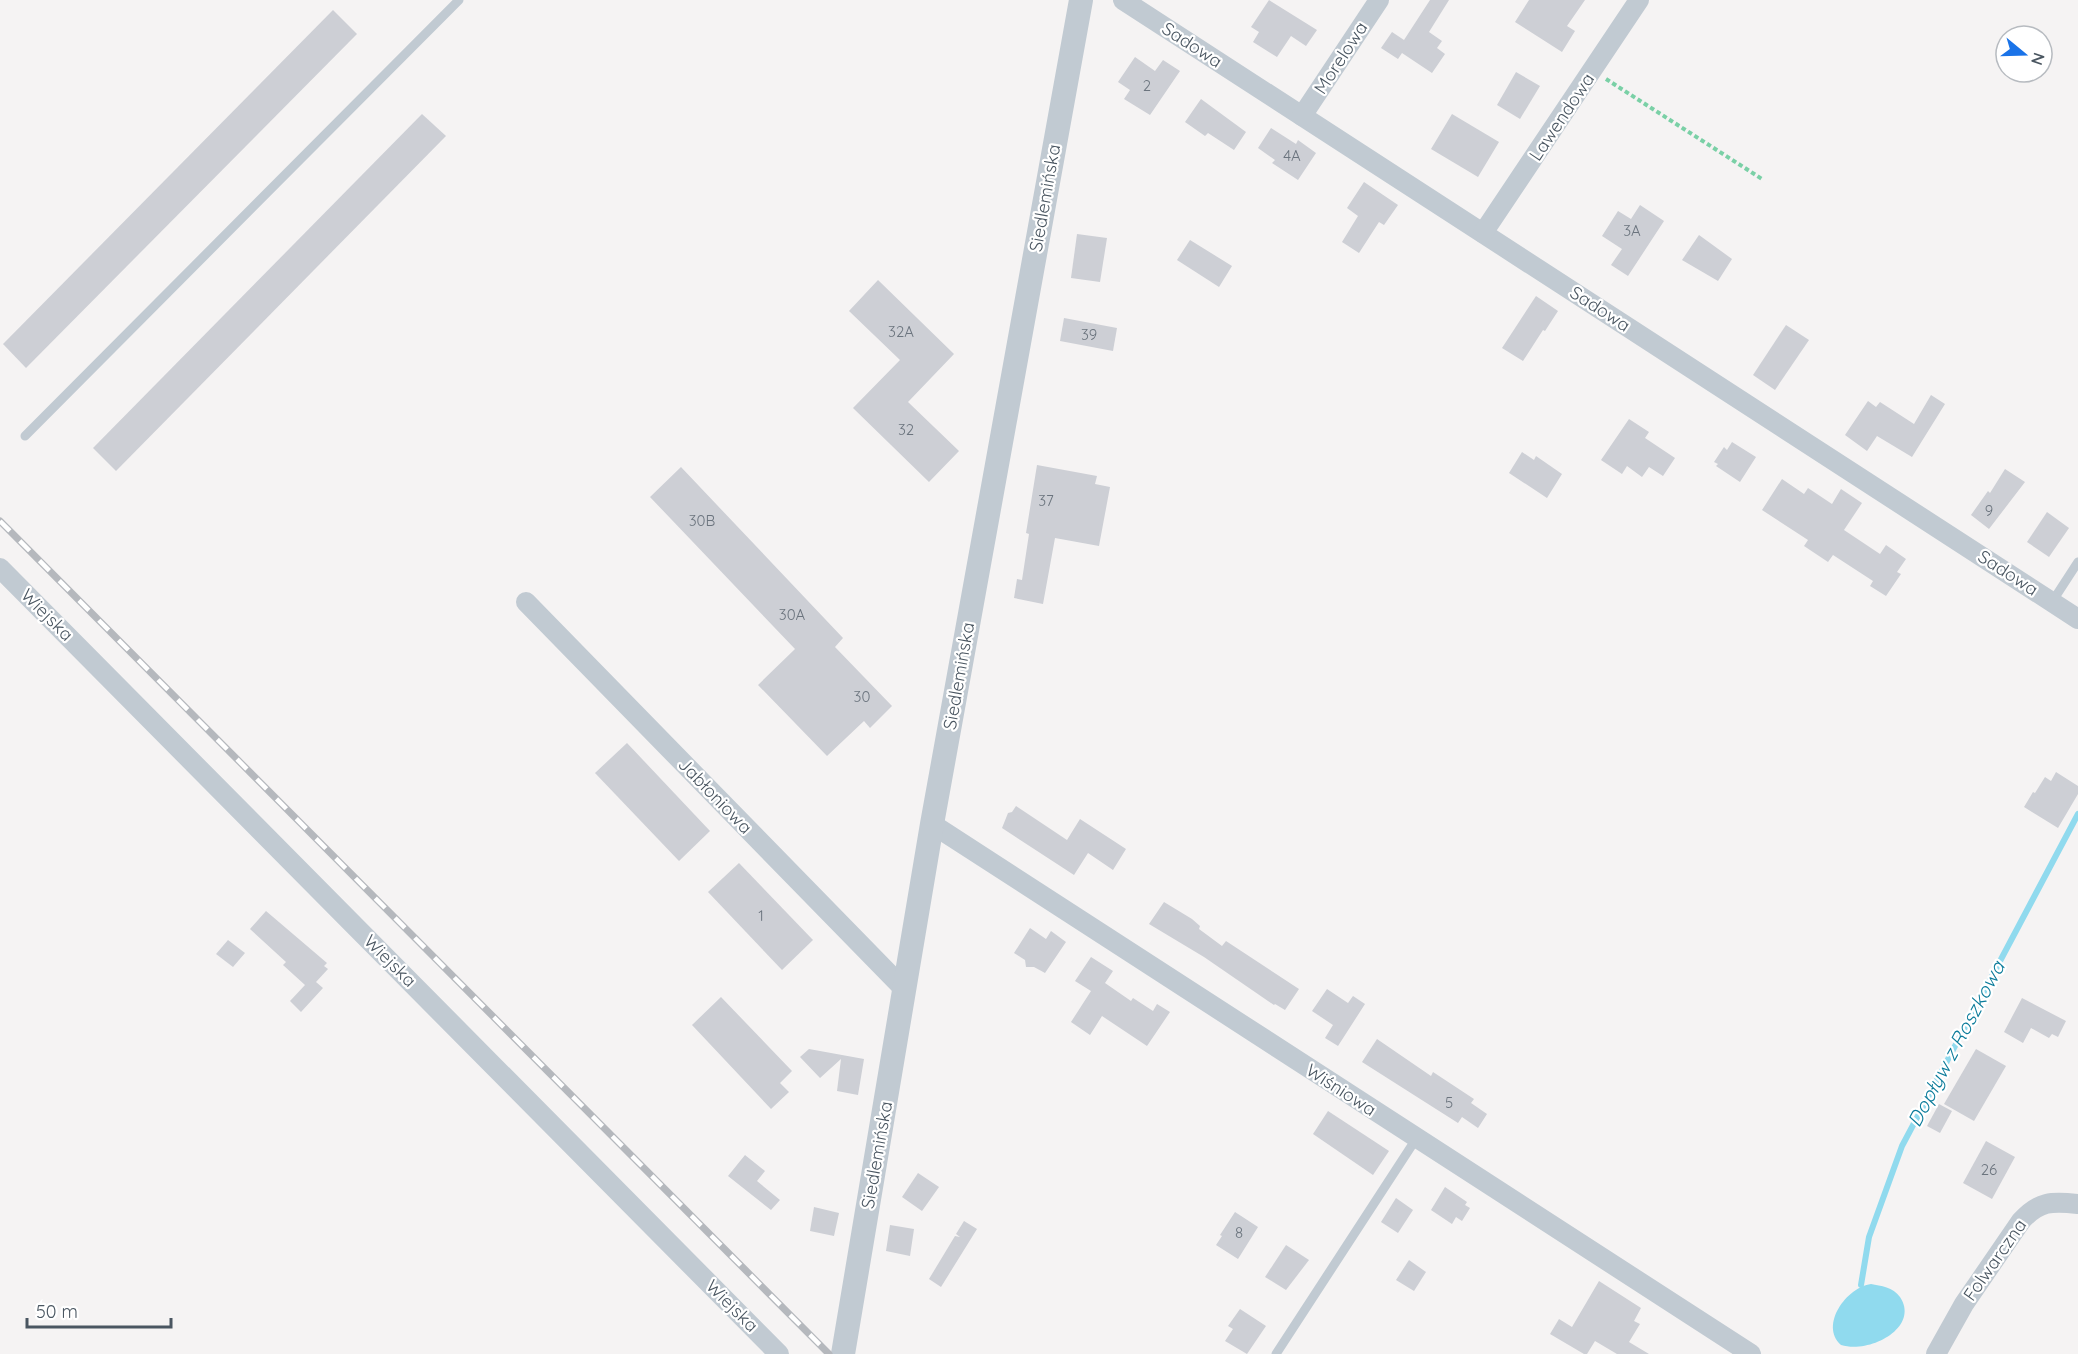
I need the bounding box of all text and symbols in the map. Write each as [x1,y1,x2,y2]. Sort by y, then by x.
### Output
street label: Sadowa [1158,17,1227,73]
street label: Morelowa [1309,17,1373,98]
north arrow [1994,24,2054,84]
text: N [2027,50,2050,68]
street label: Lawendowa [1524,69,1599,165]
house number: 2 [1143,76,1151,95]
street label: Siedlemińska [1024,142,1065,253]
house number: 4A [1283,146,1301,165]
house number: 3A [1623,221,1641,240]
street label: Sadowa [1566,281,1635,337]
house number: 32A [888,322,914,341]
house number: 39 [1081,325,1097,344]
house number: 32 [898,420,914,439]
house number: 37 [1038,491,1054,510]
house number: 9 [1985,501,1993,520]
house number: 30B [689,511,716,530]
street label: Sadowa [1974,545,2043,601]
street label: Wiejska [16,583,79,646]
house number: 30A [779,605,805,624]
street label: Siedlemińska [938,620,979,731]
house number: 30 [854,687,870,706]
street label: Jabłoniowa [673,753,757,838]
house number: 1 [758,906,764,925]
street label: Wiejska [359,929,422,992]
water label: Dopływ z Roszkowa [1901,955,2011,1131]
street label: Wiśniowa [1302,1058,1381,1121]
house number: 5 [1445,1093,1453,1112]
street label: Siedlemińska [856,1099,897,1210]
house number: 26 [1981,1160,1997,1179]
street label: Folwarczna [1958,1214,2031,1305]
house number: 8 [1235,1223,1243,1242]
street label: Wiejska [701,1274,764,1337]
scale bar [27,1291,171,1329]
text: 50 m [36,1300,78,1323]

